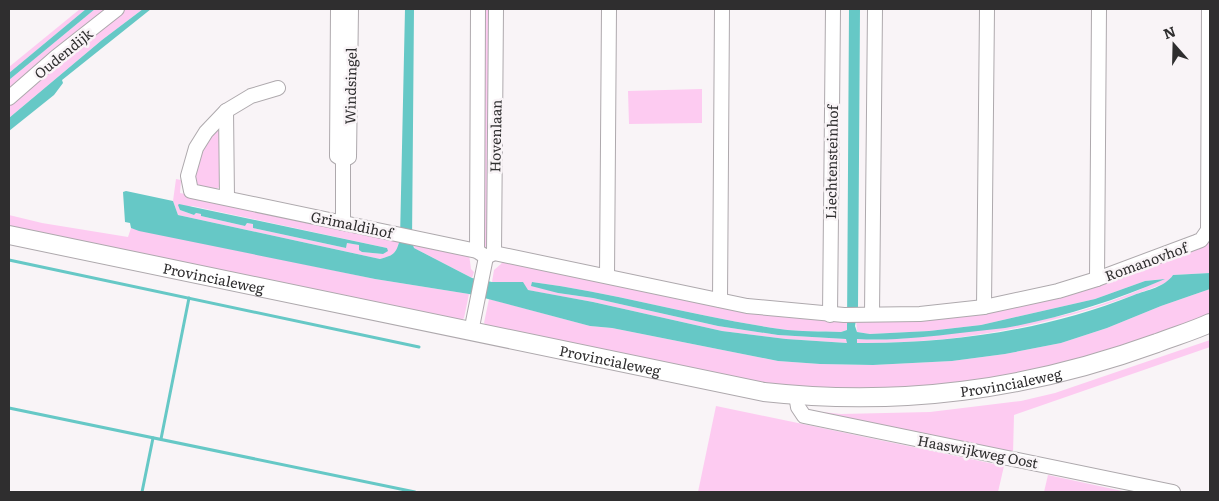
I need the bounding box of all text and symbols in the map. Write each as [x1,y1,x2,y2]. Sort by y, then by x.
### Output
north arrow [1149,20,1199,70]
text: N [1160,20,1178,43]
street label: Oudendijk [29,23,97,83]
street label: Windsingel [339,47,361,125]
street label: Hovenlaan [484,99,506,173]
street label: Liechtensteinhof [820,103,842,219]
street label: Grimaldihof [309,206,396,243]
street label: Romanovhof [1102,236,1192,285]
street label: Provincialeweg [161,257,266,298]
street label: Provincialeweg [558,340,663,380]
street label: Provincialeweg [959,363,1064,401]
street label: Haaswijkweg Oost [916,430,1040,473]

